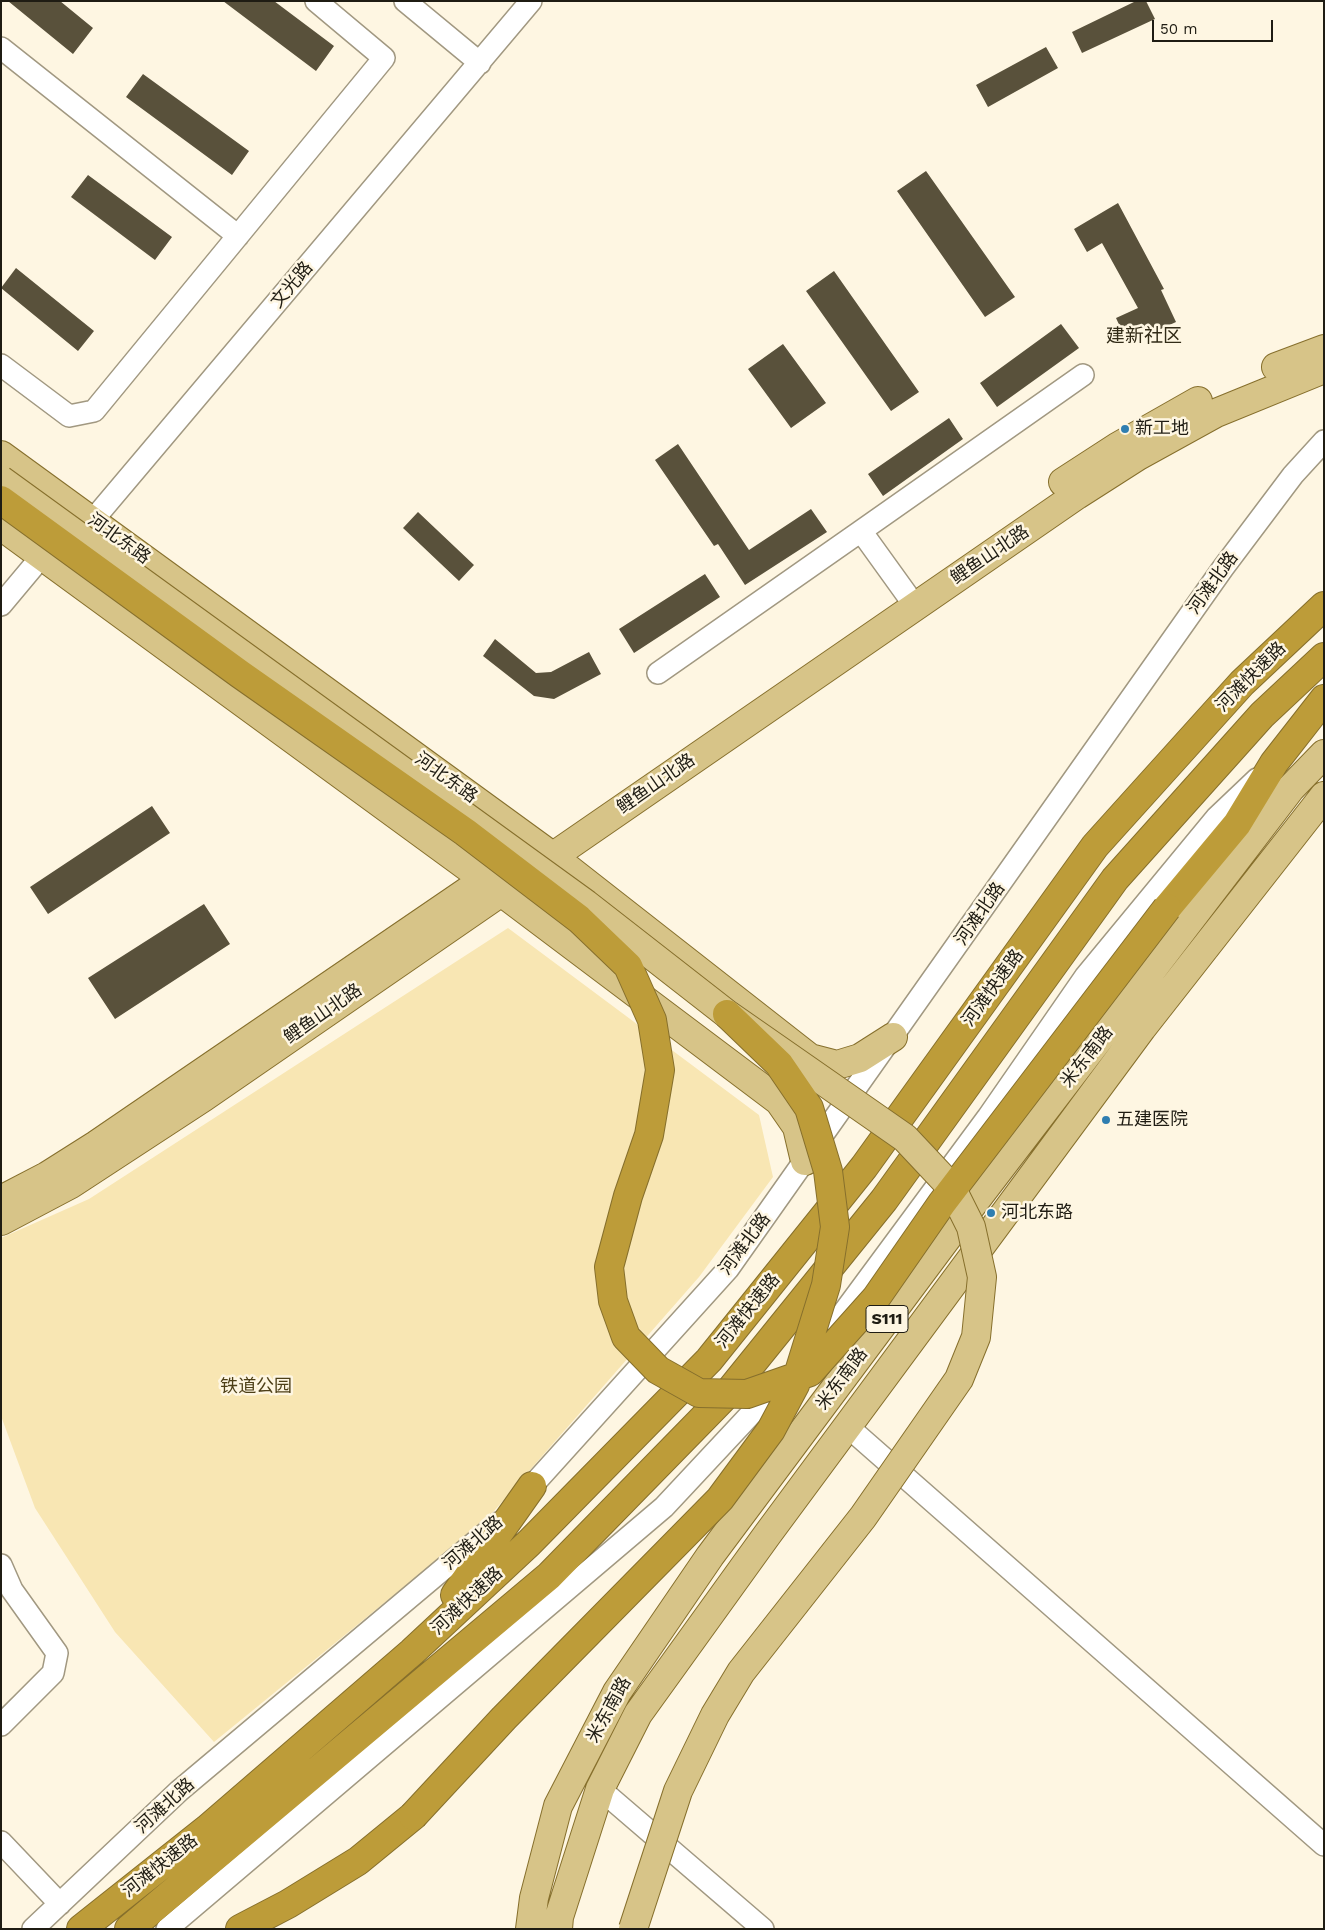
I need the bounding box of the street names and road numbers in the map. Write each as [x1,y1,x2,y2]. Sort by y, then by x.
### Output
street label: 文光路 [266,257,318,313]
street label: 河北东路 [84,509,154,569]
street label: 鲤鱼山北路 [947,521,1033,589]
street label: 河滩北路 [1183,548,1243,618]
street label: 河滩快速路 [1212,638,1290,716]
street label: 河北东路 [411,748,481,808]
street label: 鲤鱼山北路 [613,749,699,819]
street label: 河滩北路 [951,878,1009,950]
street label: 河滩快速路 [958,945,1028,1031]
street label: 鲤鱼山北路 [280,979,366,1049]
street label: 米东南路 [1056,1022,1118,1092]
street label: 河滩北路 [715,1209,775,1279]
street label: 河滩快速路 [711,1269,785,1353]
road number: S111 [866,1306,908,1332]
street label: 米东南路 [812,1344,872,1414]
street label: 河滩北路 [439,1511,507,1575]
street label: 河滩快速路 [427,1562,507,1640]
street label: 米东南路 [582,1673,636,1747]
street label: 河滩北路 [131,1774,199,1838]
street label: 河滩快速路 [118,1830,202,1902]

